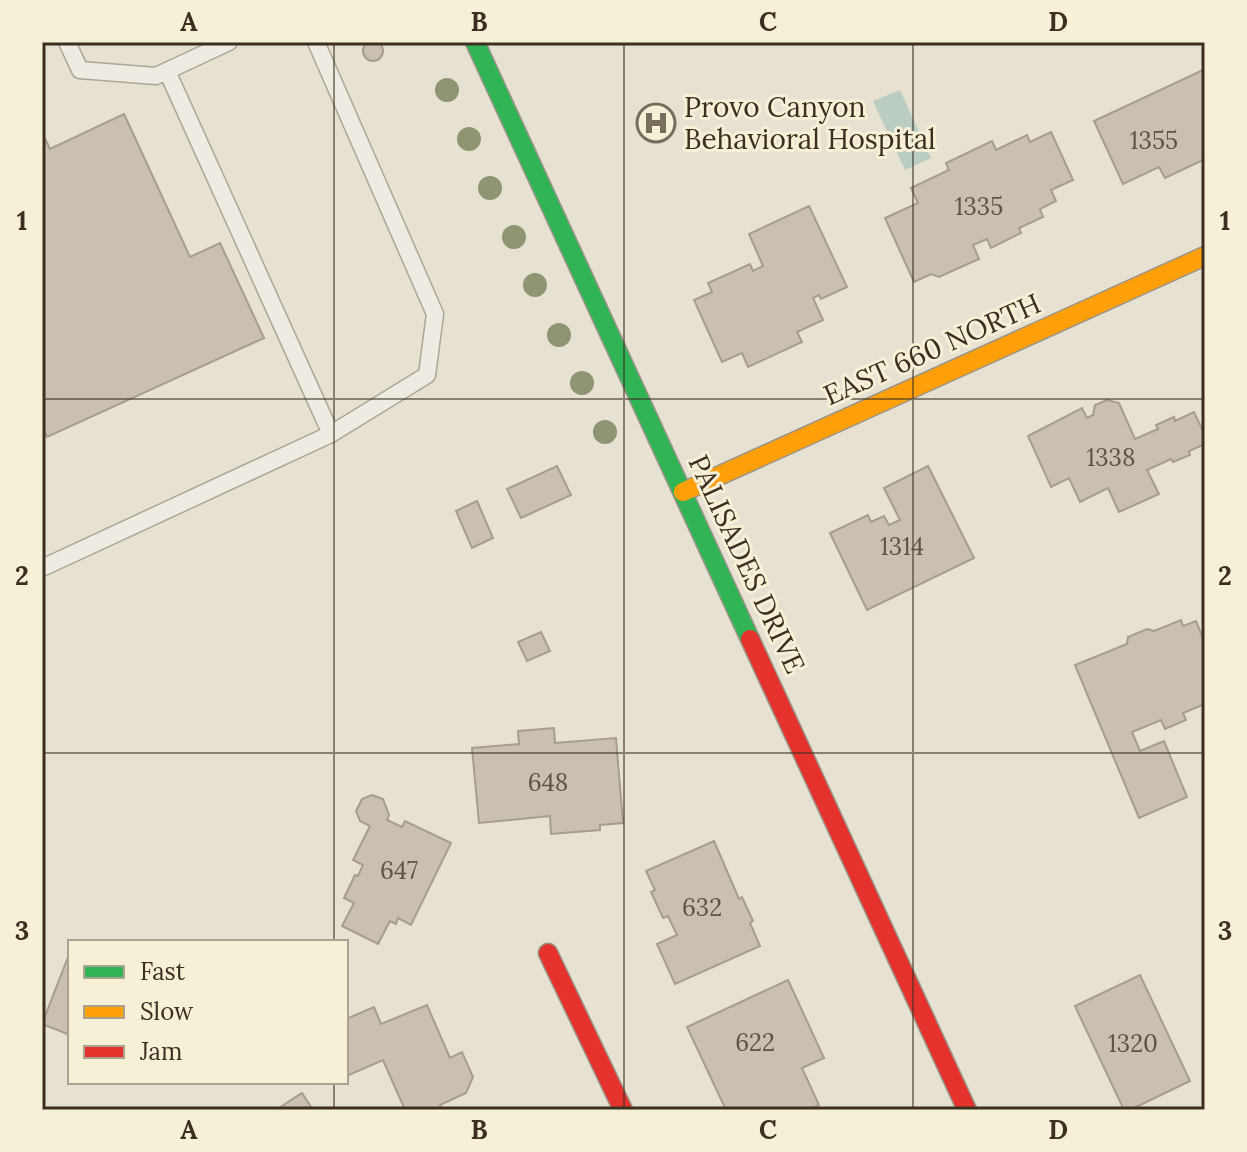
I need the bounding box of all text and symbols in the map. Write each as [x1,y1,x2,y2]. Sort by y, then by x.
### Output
text: A [180,5,198,38]
text: B [470,5,488,38]
text: C [759,5,777,38]
text: D [1048,5,1068,38]
place label: Provo Canyon Behavioral Hospital [684,89,936,157]
hospital icon: Provo Canyon Behavioral Hospital [635,102,677,144]
house number: 1355 [1130,125,1178,156]
house number: 1335 [955,191,1003,222]
text: 1 [17,204,27,237]
text: 1 [1220,204,1230,237]
street label: EAST 660 NORTH [818,285,1046,413]
house number: 1338 [1087,442,1135,473]
street label: PALISADES DRIVE [681,449,813,679]
house number: 1314 [880,531,924,562]
text: 2 [15,559,29,592]
text: 2 [1218,559,1232,592]
house number: 648 [528,767,568,798]
house number: 647 [380,855,418,886]
house number: 632 [682,892,722,923]
text: 3 [15,914,29,947]
text: 3 [1218,914,1232,947]
legend [68,940,348,1084]
text: Fast [140,956,186,987]
text: Slow [140,996,194,1027]
house number: 622 [735,1027,775,1058]
house number: 1320 [1108,1028,1158,1059]
text: Jam [139,1036,182,1067]
text: A [180,1113,198,1146]
text: B [470,1113,488,1146]
text: C [759,1113,777,1146]
text: D [1048,1113,1068,1146]

